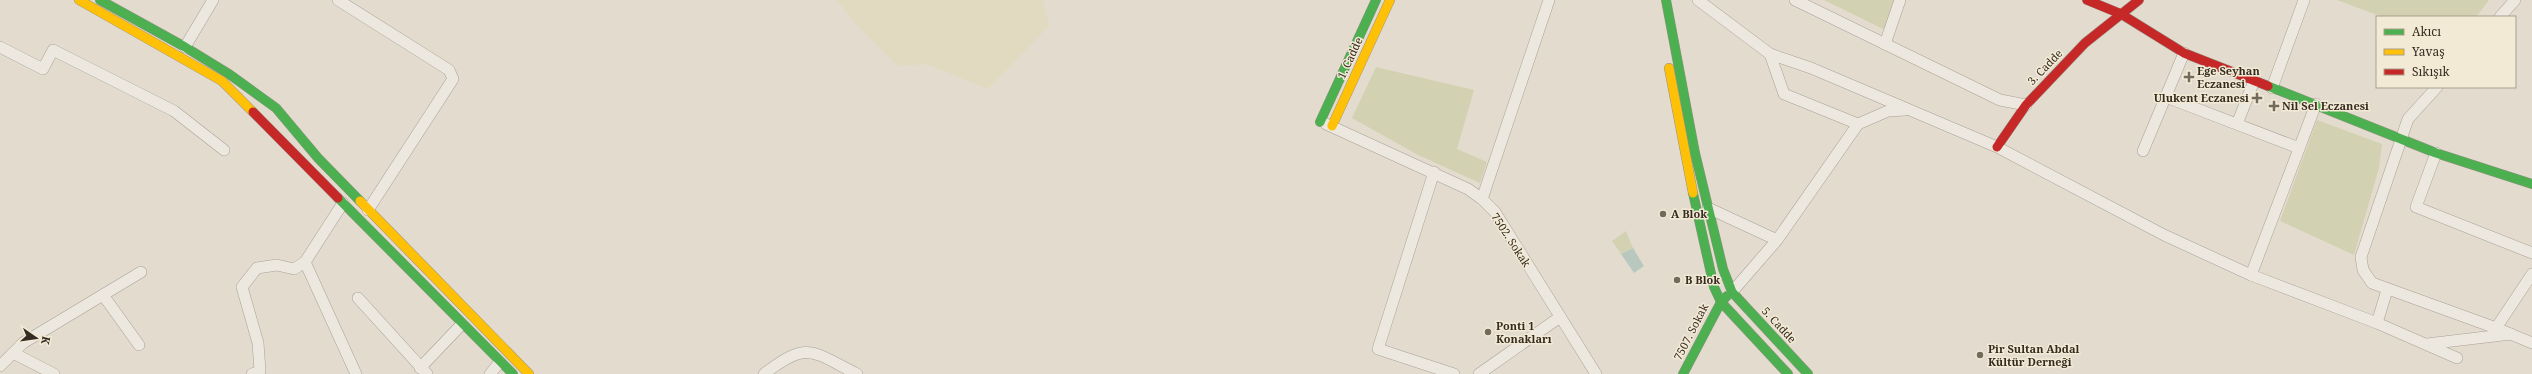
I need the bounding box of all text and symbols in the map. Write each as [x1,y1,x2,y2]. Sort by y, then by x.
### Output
legend [2376,16,2516,88]
text: Akıcı [2412,23,2441,40]
street label: 1. Cadde [1333,35,1366,81]
text: Yavaş [2411,43,2445,60]
street label: 3. Cadde [2024,46,2065,88]
place label: Ege Seyhan Eczanesi [2197,63,2260,91]
text: Sıkışık [2412,63,2450,80]
marker: Ege Seyhan Eczanesi [2184,72,2194,82]
place label: Ulukent Eczanesi [2154,90,2249,105]
marker: Ulukent Eczanesi [2252,93,2262,103]
place label: Nil Sel Eczanesi [2282,98,2369,113]
marker: Nil Sel Eczanesi [2269,101,2279,111]
place label: A Blok [1671,206,1707,221]
marker: A Blok [1658,209,1668,219]
street label: 7502. Sokak [1488,210,1535,270]
place label: B Blok [1685,272,1720,287]
marker: B Blok [1672,275,1682,285]
street label: 7507. Sokak [1670,300,1711,363]
street label: 5. Cadde [1759,303,1800,346]
north arrow [16,318,56,358]
place label: Ponti 1 Konakları [1496,318,1552,346]
marker: Ponti 1 Konakları [1483,327,1493,337]
text: K [38,335,54,347]
place label: Pir Sultan Abdal Kültür Derneği [1988,341,2079,369]
marker: Pir Sultan Abdal Kültür Derneği [1975,350,1985,360]

